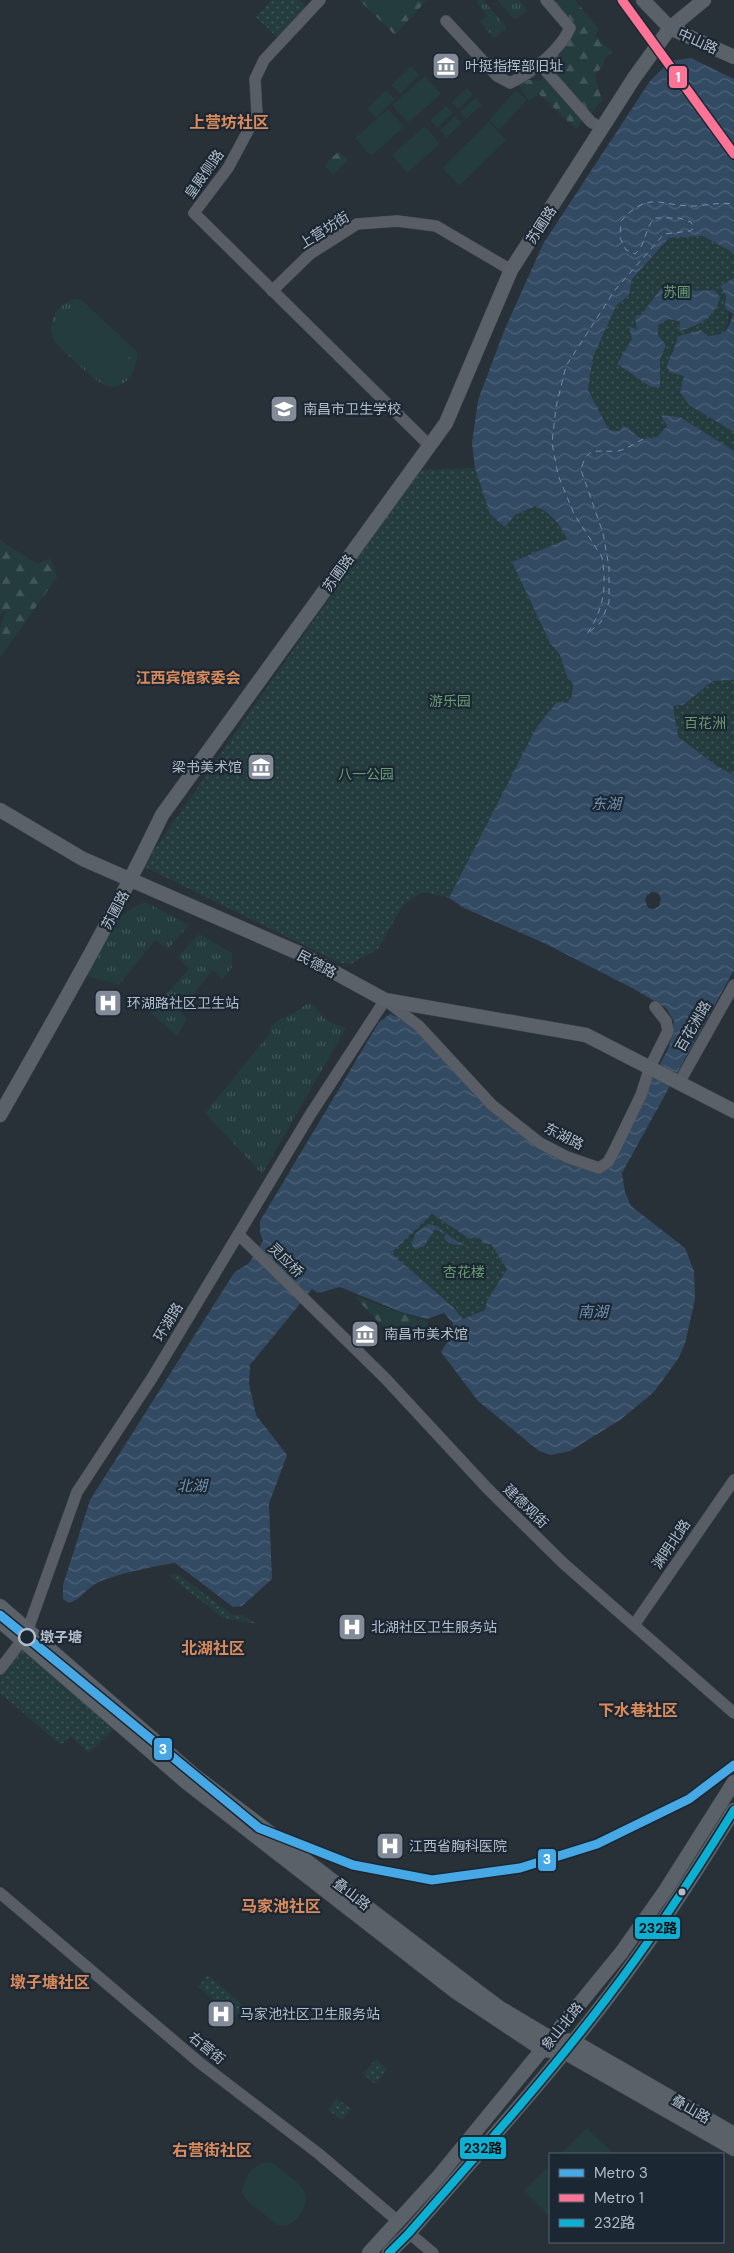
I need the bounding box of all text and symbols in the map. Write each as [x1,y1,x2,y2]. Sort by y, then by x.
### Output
street label: 中山路 [675,24,721,58]
museum icon: 叶挺指挥部旧址 [431,51,461,81]
place label: 叶挺指挥部旧址 [465,57,563,75]
line badge: 1 [668,65,688,89]
text: 1 [675,68,681,86]
district label: 上营坊社区 [189,112,269,133]
street label: 皇殿侧路 [181,146,227,202]
street label: 苏圃路 [522,202,560,248]
street label: 上营坊街 [295,208,353,252]
park label: 苏圃 [663,283,691,301]
school or university icon: 南昌市卫生学校 [269,394,299,424]
place label: 南昌市卫生学校 [303,400,401,418]
street label: 苏圃路 [318,551,358,595]
district label: 江西宾馆家委会 [135,668,241,688]
park label: 游乐园 [429,692,471,710]
park label: 百花洲 [684,714,726,732]
museum icon: 梁书美术馆 [246,752,276,782]
place label: 梁书美术馆 [172,758,242,776]
park label: 八一公园 [338,765,394,783]
water label: 东湖 [591,794,623,814]
street label: 苏圃路 [97,887,133,933]
street label: 民德路 [294,946,340,982]
hospital icon: 环湖路社区卫生站 [93,988,123,1018]
place label: 环湖路社区卫生站 [127,994,239,1012]
street label: 百花洲路 [671,997,715,1055]
street label: 东湖路 [541,1118,587,1154]
street label: 灵应桥 [265,1239,307,1281]
park label: 杏花楼 [443,1263,485,1281]
street label: 环湖路 [149,1299,187,1345]
water label: 南湖 [578,1302,610,1322]
museum icon: 南昌市美术馆 [350,1319,380,1349]
place label: 南昌市美术馆 [384,1325,468,1343]
water label: 北湖 [177,1476,209,1496]
street label: 建德观街 [500,1480,552,1532]
street label: 渊明北路 [648,1516,694,1572]
hospital icon: 北湖社区卫生服务站 [337,1612,367,1642]
place label: 北湖社区卫生服务站 [371,1618,497,1636]
marker: 墩子塘 [18,1628,36,1646]
place label: 墩子塘 [40,1628,82,1646]
district label: 北湖社区 [181,1638,245,1659]
district label: 下水巷社区 [598,1700,678,1721]
line badge: 3 [153,1737,173,1761]
text: 3 [159,1740,167,1758]
hospital icon: 江西省胸科医院 [375,1831,405,1861]
place label: 江西省胸科医院 [409,1837,507,1855]
line badge: 3 [537,1848,557,1872]
text: 3 [543,1850,551,1868]
street label: 叠山路 [330,1874,374,1914]
unlabelled marker [677,1887,687,1897]
district label: 马家池社区 [241,1896,321,1917]
line badge: 232路 [634,1916,681,1940]
text: 232路 [639,1919,677,1937]
district label: 墩子塘社区 [10,1972,90,1993]
hospital icon: 马家池社区卫生服务站 [206,1999,236,2029]
street label: 象山北路 [537,1999,587,2053]
place label: 马家池社区卫生服务站 [240,2005,380,2023]
street label: 右营街 [185,2028,229,2068]
street label: 叠山路 [668,2091,714,2127]
line badge: 232路 [459,2136,507,2160]
text: 232路 [464,2139,502,2157]
district label: 右营街社区 [172,2140,252,2161]
legend [549,2153,724,2243]
text: Metro 3 [594,2163,648,2183]
text: Metro 1 [594,2188,644,2208]
text: 232路 [594,2213,635,2233]

